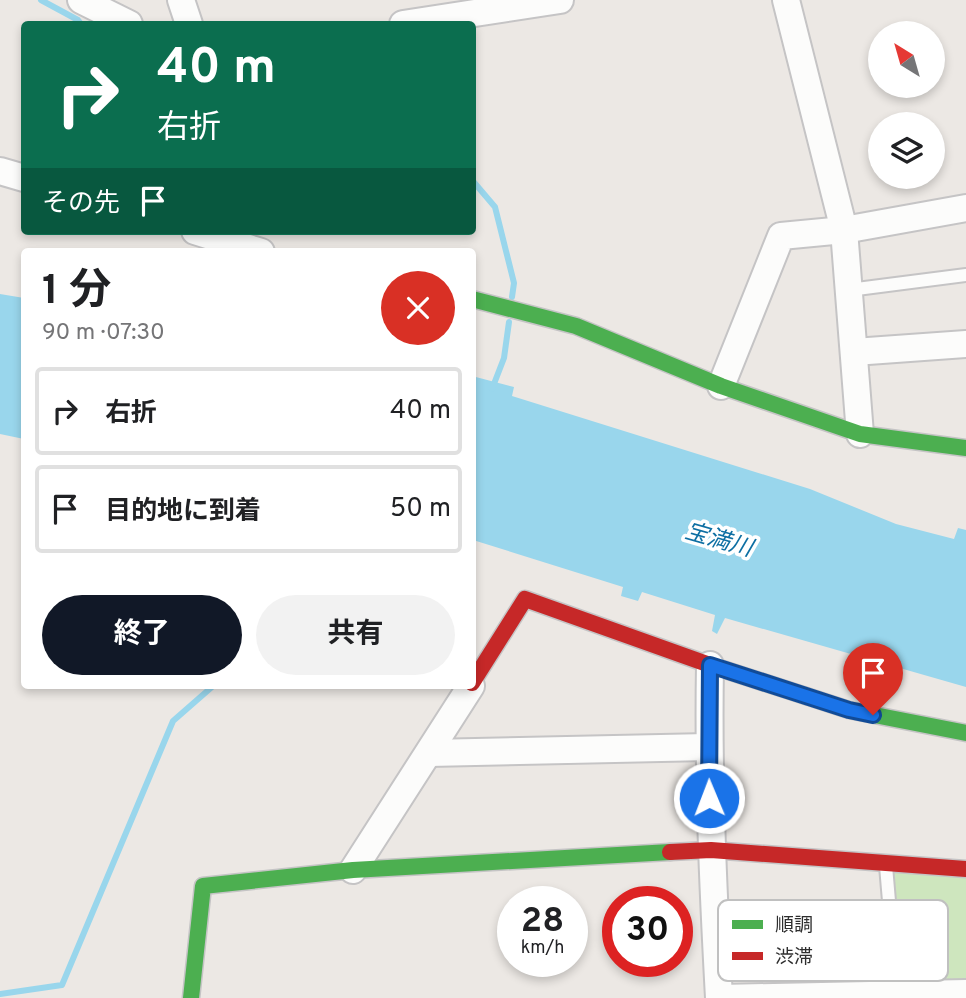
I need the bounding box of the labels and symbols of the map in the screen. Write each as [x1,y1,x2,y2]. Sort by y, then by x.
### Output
north arrow [868,21,945,98]
water label: 宝満川 [681,518,758,566]
pin [843,643,903,715]
position arrow [672,761,746,835]
speed limit sign: 30 [602,886,693,977]
legend [718,900,948,981]
text: 順調 [775,914,813,938]
text: 渋滞 [775,946,813,970]

